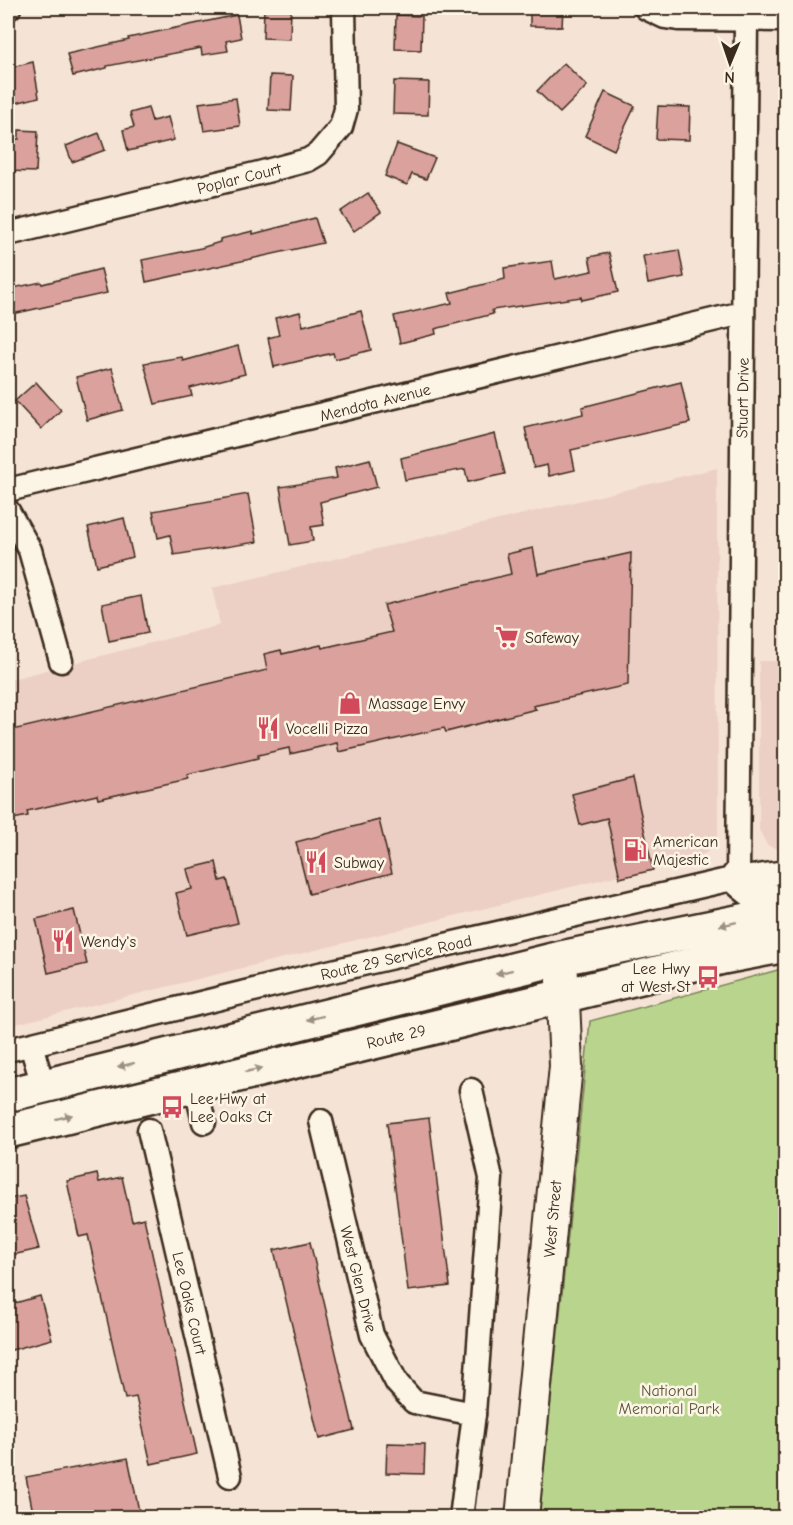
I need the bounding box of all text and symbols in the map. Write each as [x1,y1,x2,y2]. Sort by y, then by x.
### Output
north arrow [700,33,760,93]
text: N [724,68,735,86]
street label: Poplar Court [195,160,284,198]
street label: Stuart Drive [733,358,753,438]
street label: Mendota Avenue [318,381,432,425]
supermarket icon: Safeway [494,624,520,650]
place label: Safeway [525,629,580,647]
shop icon: Massage Envy [337,690,363,716]
place label: Massage Envy [368,695,466,713]
restaurant icon: Vocelli Pizza [255,715,281,741]
place label: Vocelli Pizza [286,720,368,738]
place label: American Majestic [653,833,718,869]
fuel station icon: American Majestic [622,837,648,863]
restaurant icon: Subway [303,849,329,875]
place label: Subway [334,854,385,872]
one-way arrow [719,920,738,929]
restaurant icon: Wendy's [50,928,76,954]
street label: Route 29 Service Road [319,932,474,984]
place label: Wendy's [81,933,136,951]
place label: Lee Hwy at West St [621,960,691,996]
bus stop icon: Lee Hwy at West St [695,964,721,990]
one-way arrow [495,968,514,978]
one-way arrow [306,1014,324,1024]
street label: Route 29 [365,1021,428,1053]
one-way arrow [116,1061,135,1071]
one-way arrow [244,1065,263,1075]
place label: Lee Hwy at Lee Oaks Ct [190,1090,272,1126]
bus stop icon: Lee Hwy at Lee Oaks Ct [159,1094,185,1120]
one-way arrow [55,1111,73,1121]
street label: West Street [541,1179,565,1258]
street label: West Glen Drive [336,1224,380,1334]
street label: Lee Oaks Court [168,1250,210,1357]
park label: National Memorial Park [619,1382,720,1418]

